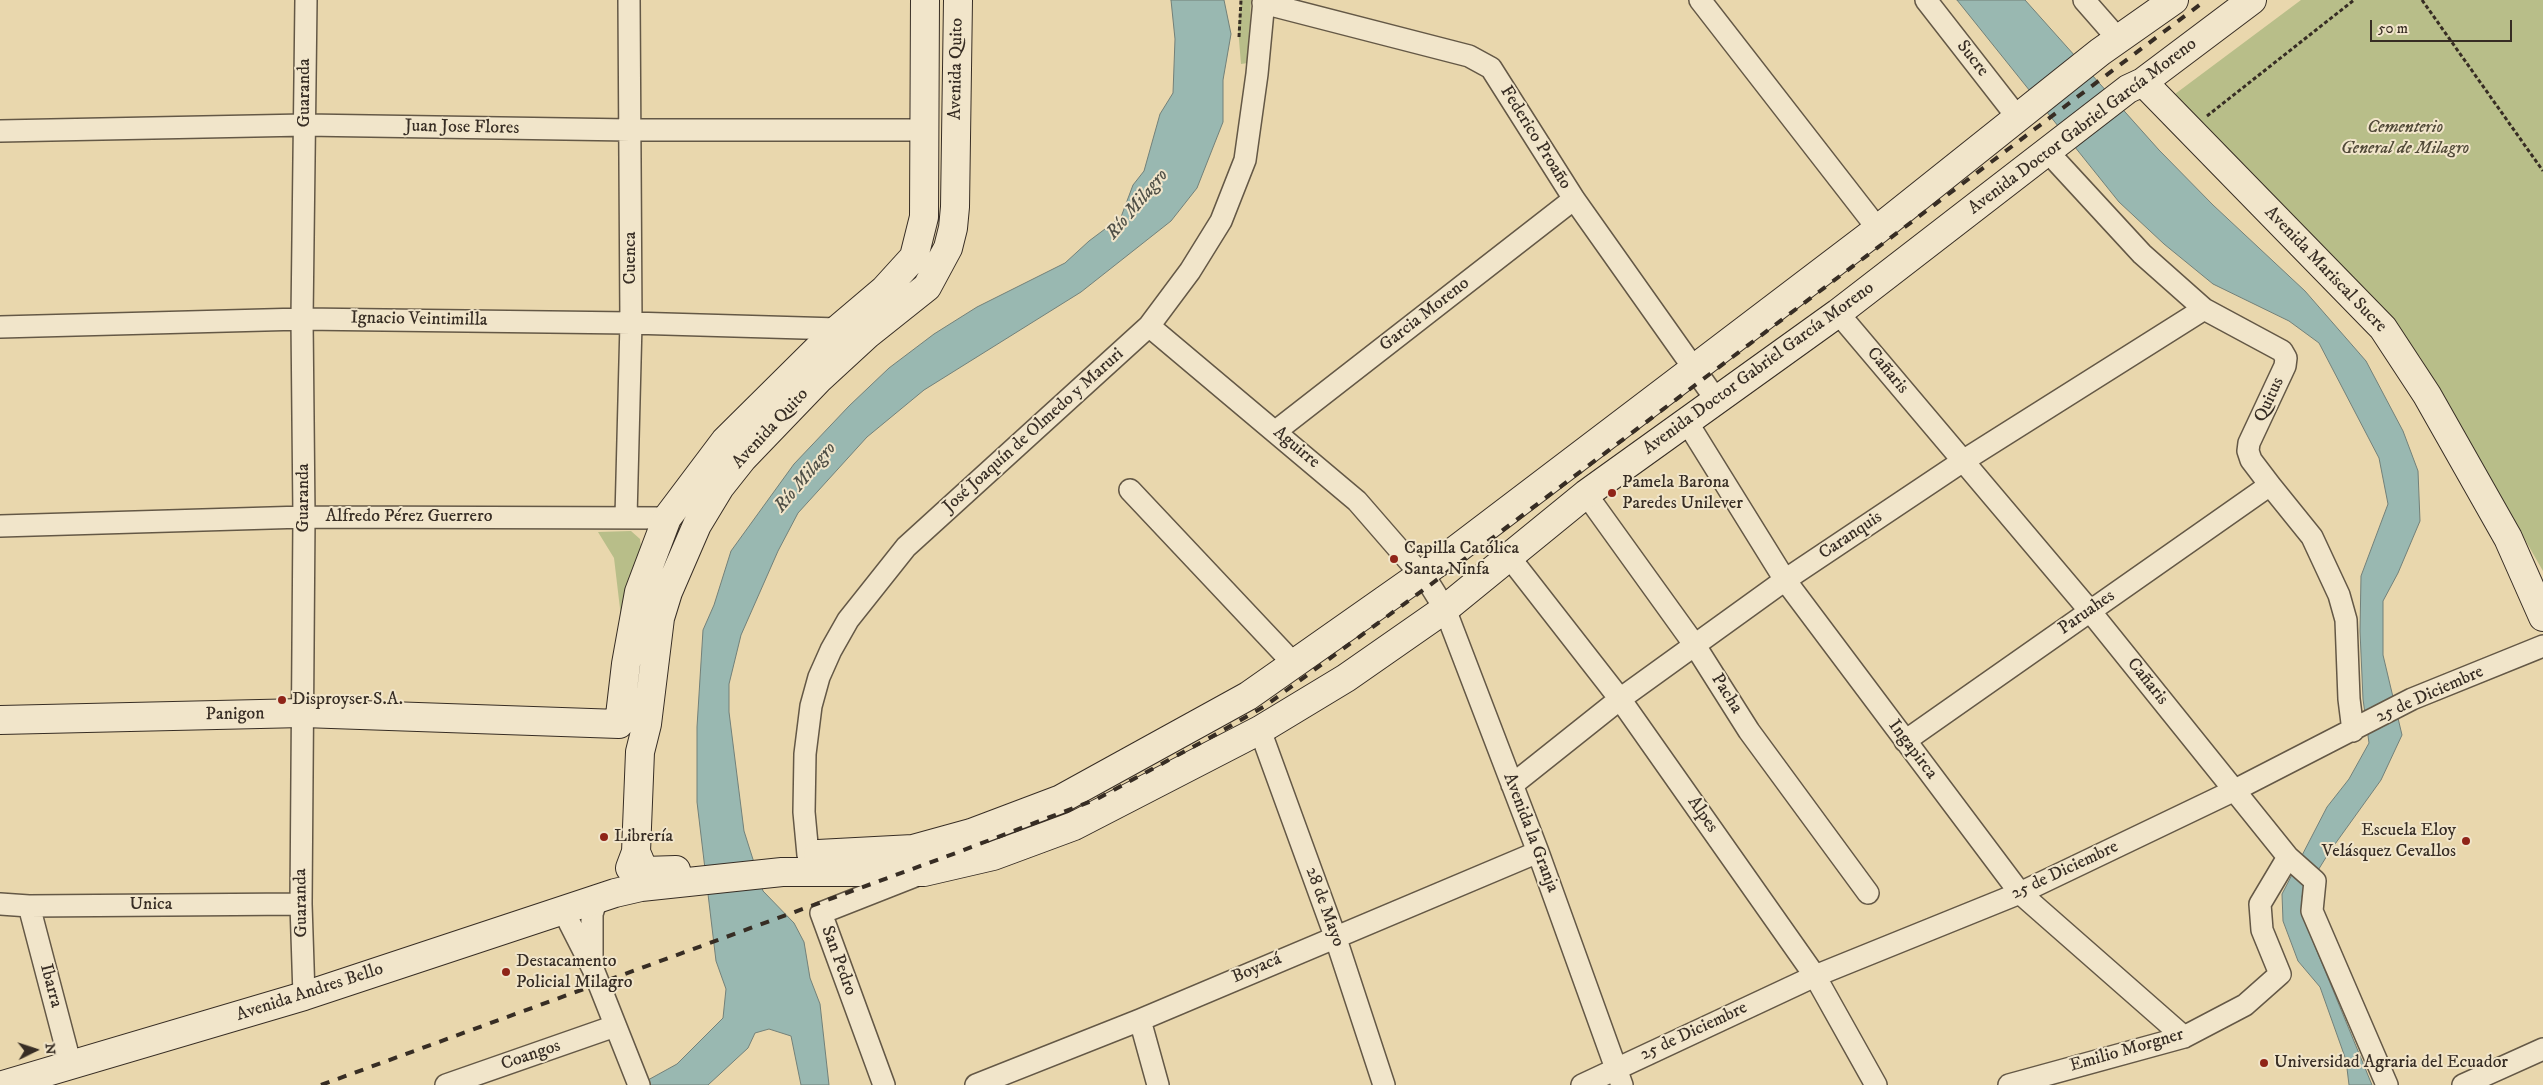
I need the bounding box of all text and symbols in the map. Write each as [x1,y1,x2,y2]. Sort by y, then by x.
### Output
scale bar [2373,10,2516,42]
street label: Avenida Quito [945,18,969,120]
text: 50 m [2378,19,2408,38]
street label: Avenida Doctor Gabriel García Moreno [1965,34,2201,220]
street label: Sucre [1951,37,1993,81]
street label: Guaranda [294,58,316,128]
street label: Federico Proaño [1495,82,1575,194]
street label: Juan Jose Flores [405,116,519,140]
park label: Cementerio General de Milagro [2341,117,2469,160]
water label: Río Milagro [1102,165,1174,245]
street label: Avenida Mariscal Sucre [2259,202,2391,338]
street label: Cuenca [620,232,642,284]
street label: Garcia Moreno [1376,273,1474,357]
street label: Avenida Doctor Gabriel García Moreno [1639,278,1879,460]
street label: Ignacio Veintimilla [350,308,488,332]
street label: Cañaris [1861,343,1913,399]
street label: José Joaquín de Olmedo y Maruri [939,344,1129,518]
street label: Quitus [2250,374,2290,426]
street label: Avenida Quito [728,384,814,474]
street label: Aguirre [1268,422,1324,474]
water label: Río Milagro [770,438,842,518]
street label: Guaranda [293,463,315,533]
place label: Pamela Barona Paredes Unilever [1622,472,1743,514]
marker: Pamela Barona Paredes Unilever [1606,487,1618,499]
street label: Alfredo Pérez Guerrero [326,506,492,528]
street label: Caranquis [1815,507,1887,565]
place label: Capilla Católica Santa Ninfa [1404,538,1519,580]
marker: Capilla Católica Santa Ninfa [1388,553,1400,565]
street label: Paruahes [2055,586,2119,640]
street label: Cañaris [2122,654,2172,710]
street label: 25 de Diciembre [2373,662,2487,728]
street label: Pacha [1705,670,1747,718]
place label: Disproyser S.A. [292,689,403,711]
marker: Disproyser S.A. [276,694,288,706]
street label: Panigon [205,704,265,726]
street label: Ingapirca [1883,716,1941,784]
street label: Avenida la Granja [1497,770,1563,896]
street label: Alpes [1682,793,1722,837]
place label: Escuela Eloy Velásquez Cevallos [2322,820,2456,862]
place label: Librería [614,826,673,848]
marker: Librería [598,831,610,843]
marker: Escuela Eloy Velásquez Cevallos [2460,835,2472,847]
street label: 25 de Diciembre [2008,837,2122,905]
street label: 28 de Mayo [1300,864,1348,950]
street label: Guaranda [291,868,313,938]
street label: Unica [130,894,172,916]
street label: San Pedro [815,923,861,999]
street label: Boyacá [1229,949,1285,989]
place label: Destacamento Policial Milagro [516,951,633,994]
street label: Avenida Andres Bello [234,959,386,1027]
street label: Ibarra [34,962,66,1010]
marker: Destacamento Policial Milagro [500,966,512,978]
street label: 25 de Diciembre [1637,998,1751,1066]
street label: Emilio Morgner [2068,1024,2186,1078]
north arrow [10,1025,60,1075]
street label: Coangos [499,1036,563,1076]
text: N [41,1043,59,1055]
place label: Universidad Agraria del Ecuador [2274,1052,2508,1074]
marker: Universidad Agraria del Ecuador [2258,1057,2270,1069]

